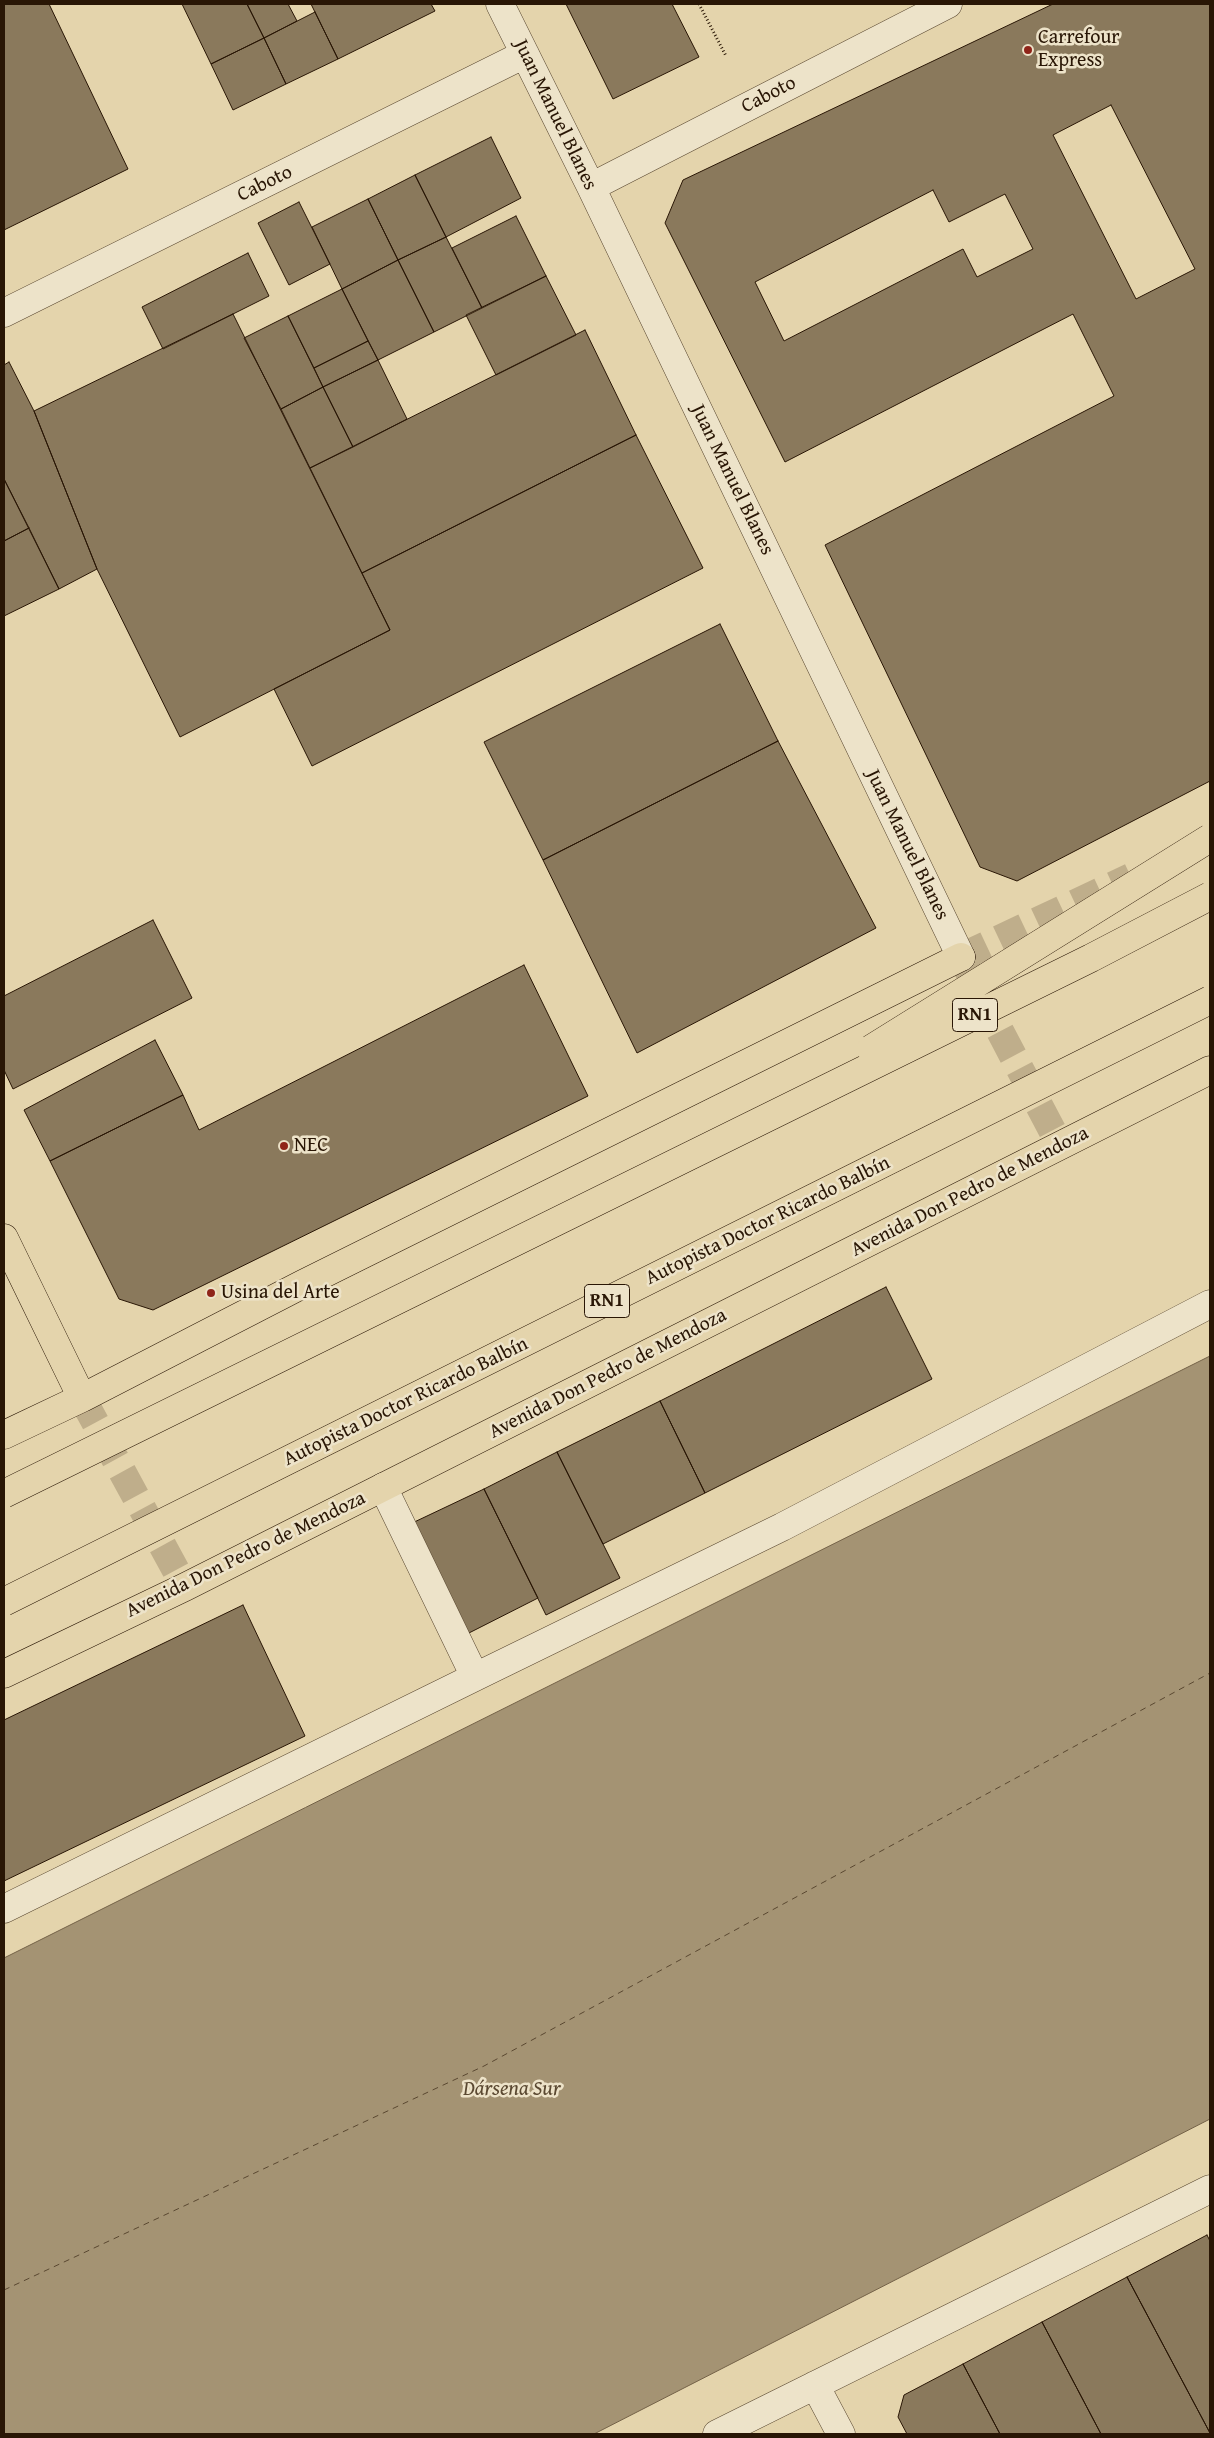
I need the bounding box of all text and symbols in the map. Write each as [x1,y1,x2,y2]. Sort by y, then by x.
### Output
place label: Carrefour Express [1038,26,1120,73]
street label: Juan Manuel Blanes [508,36,602,194]
marker: Carrefour Express [1022,44,1034,56]
street label: Caboto [738,71,800,119]
street label: Caboto [234,160,296,208]
street label: Juan Manuel Blanes [685,401,779,559]
street label: Juan Manuel Blanes [860,766,954,924]
road number: RN1 [952,998,998,1032]
street label: Avenida Don Pedro de Mendoza [847,1122,1093,1262]
place label: NEC [294,1134,328,1158]
marker: NEC [278,1140,290,1152]
street label: Autopista Doctor Ricardo Balbín [642,1151,894,1291]
place label: Usina del Arte [221,1281,340,1305]
road number: RN1 [584,1284,630,1318]
marker: Usina del Arte [205,1287,217,1299]
street label: Avenida Don Pedro de Mendoza [485,1304,731,1444]
street label: Autopista Doctor Ricardo Balbín [280,1332,532,1472]
street label: Avenida Don Pedro de Mendoza [122,1487,370,1623]
water label: Dársena Sur [463,2077,561,2103]

